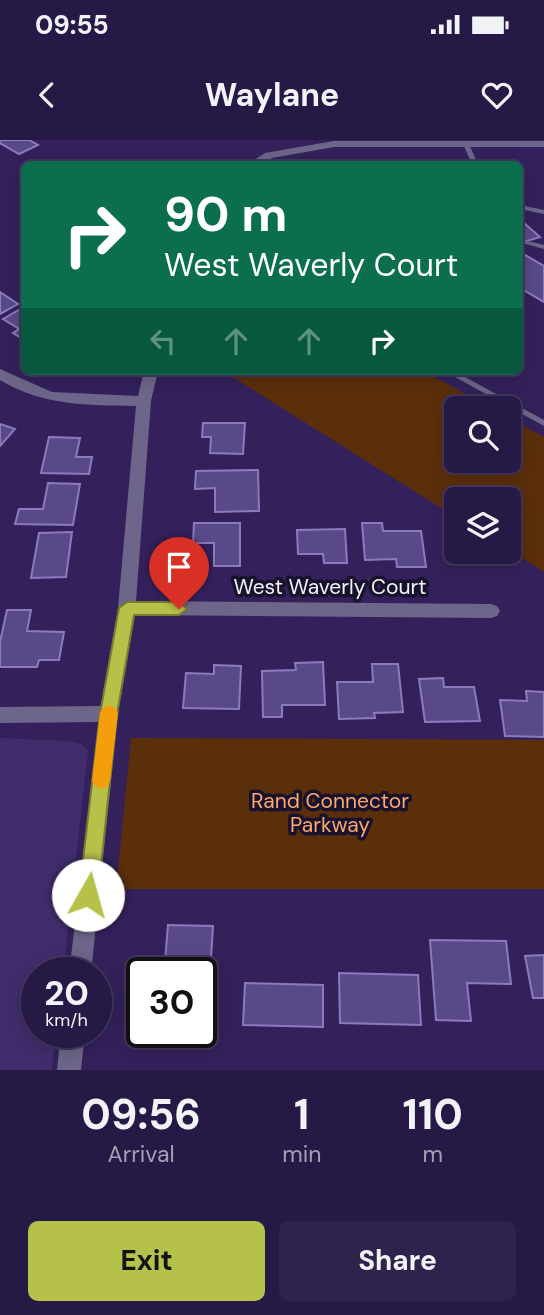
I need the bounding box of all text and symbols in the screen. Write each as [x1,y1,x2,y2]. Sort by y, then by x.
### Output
text: 09:55 [35,8,109,42]
text: Waylane [205,74,339,116]
icon: back [28,76,66,114]
icon: heart [478,76,516,114]
text: 90 m [164,182,287,246]
icon: right [49,189,140,280]
text: West Waverly Court [164,244,458,286]
icon: left [144,322,182,360]
icon: ahead [217,322,255,360]
icon: ahead [290,322,328,360]
icon: right [363,322,401,360]
map controls [444,396,521,564]
button: search [444,396,521,473]
button: layers [444,487,521,564]
pin [149,537,209,609]
icon: arrive [160,548,198,586]
street label: West Waverly Court [233,573,427,601]
park label: Rand Connector Parkway [251,787,409,839]
position arrow [51,858,125,932]
speed limit sign: 30 [126,957,217,1048]
text: 20 [44,970,89,1016]
text: km/h [45,1008,88,1032]
text: 09:56 [81,1087,201,1142]
text: 1 [294,1087,309,1142]
text: 110 [403,1087,463,1142]
text: Arrival [108,1139,175,1169]
text: min [282,1139,321,1169]
text: m [422,1139,443,1169]
button: Exit [28,1221,265,1301]
button: Share [279,1221,516,1301]

